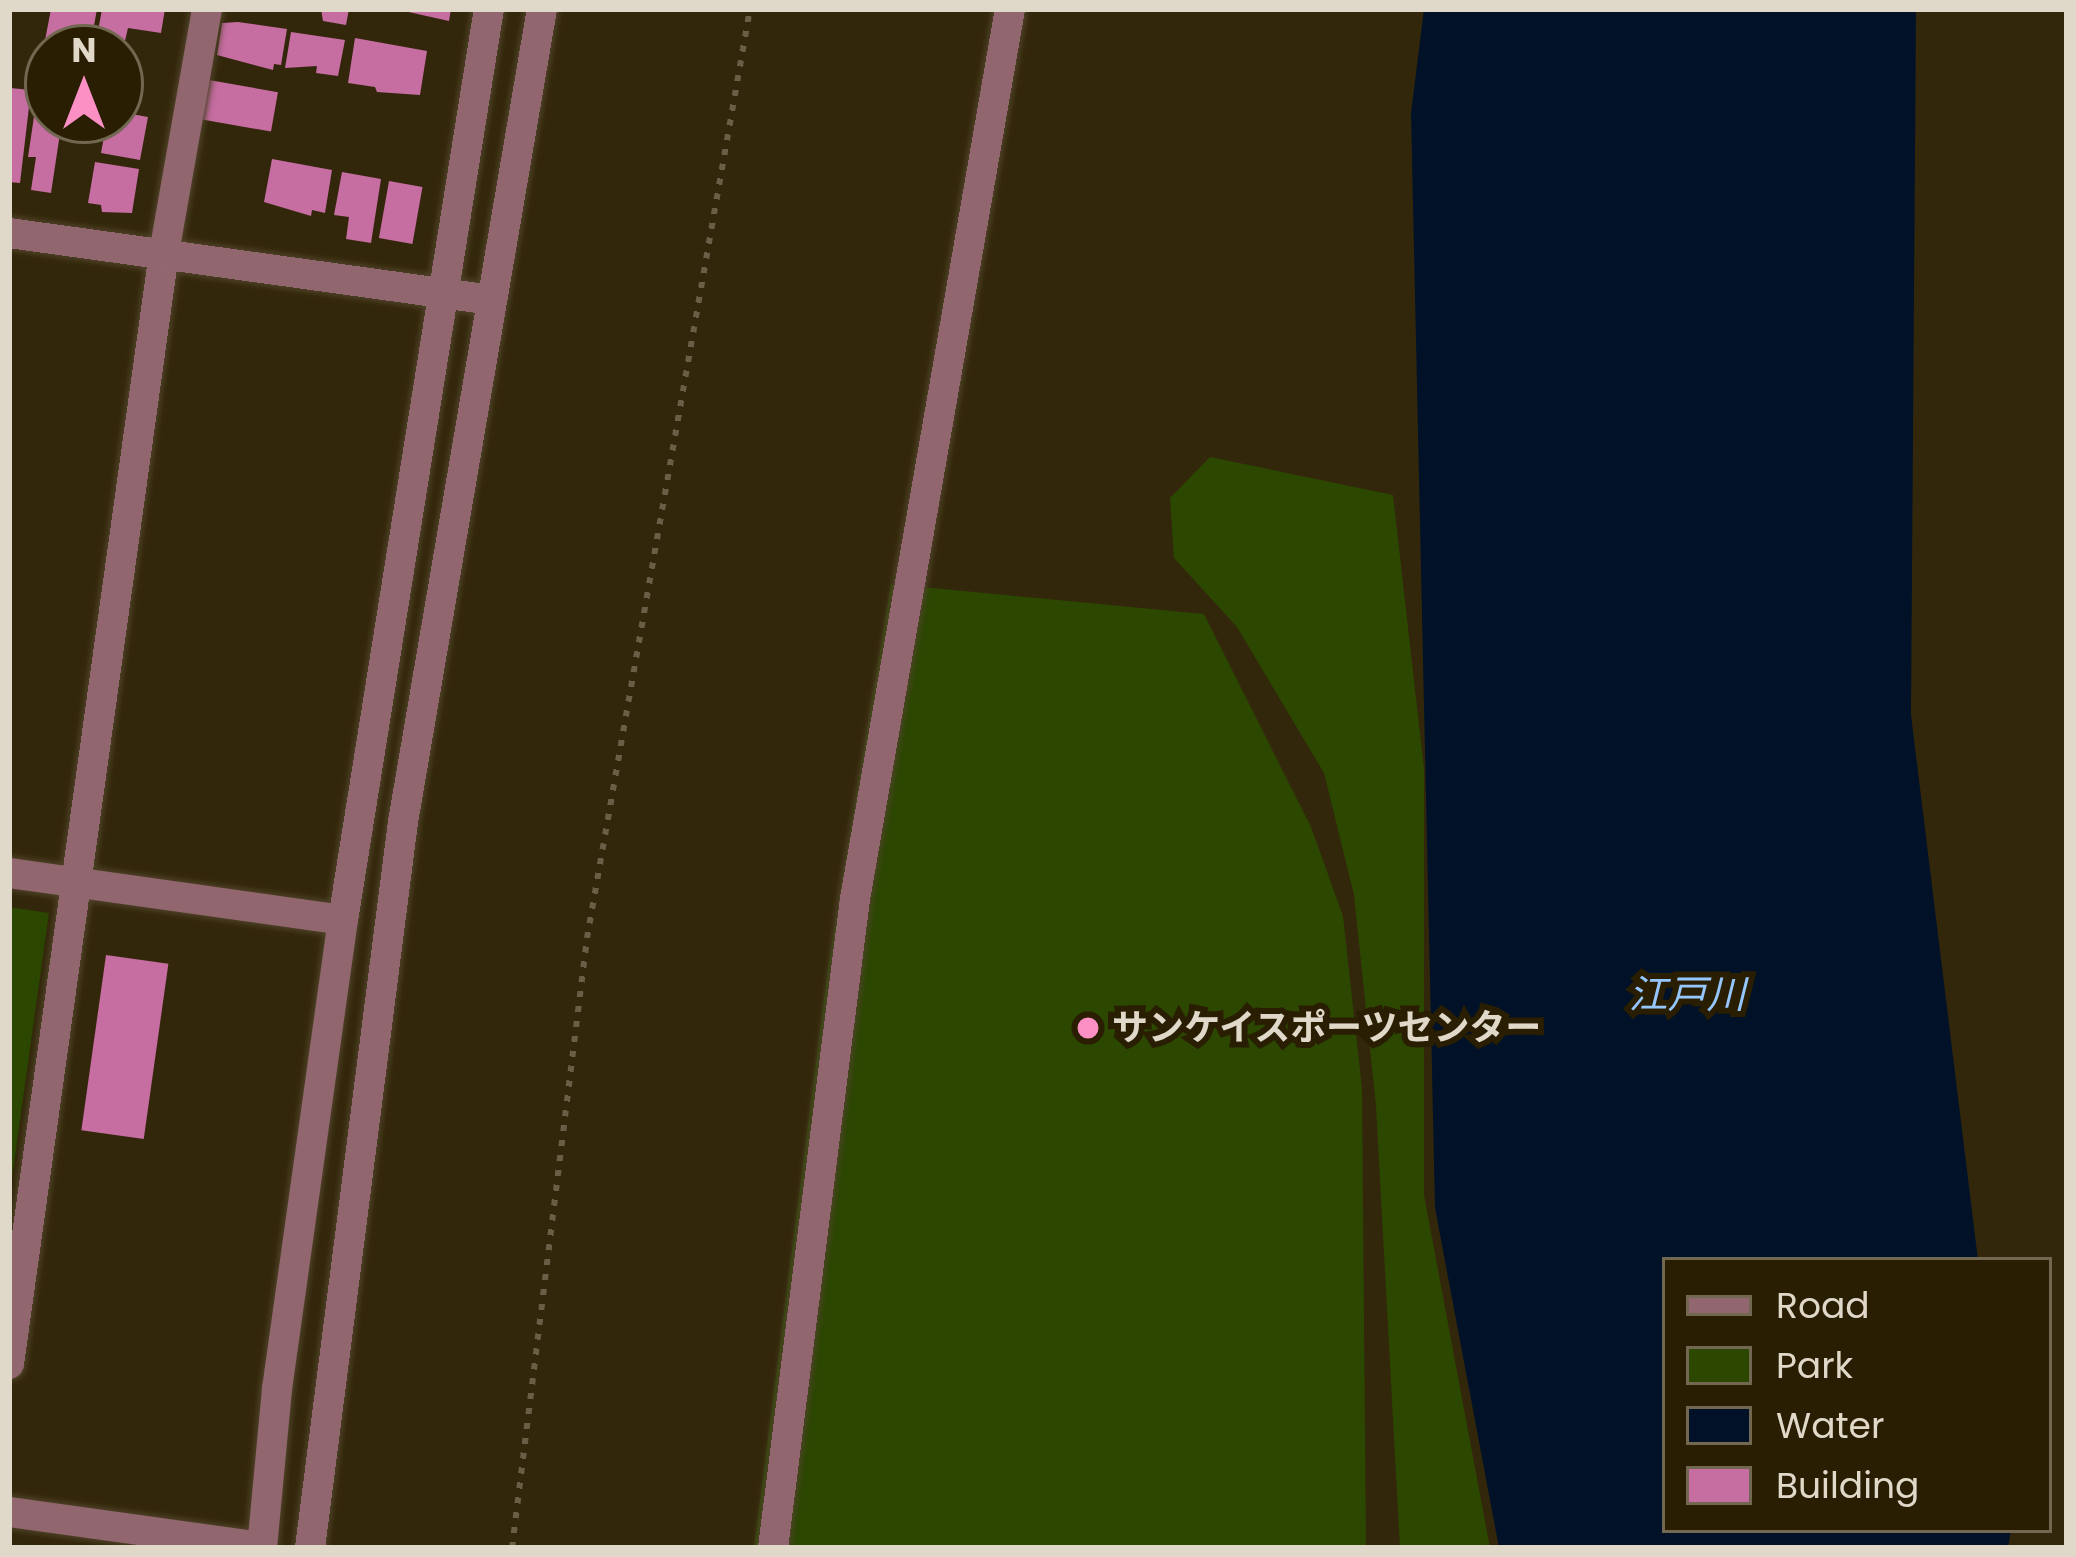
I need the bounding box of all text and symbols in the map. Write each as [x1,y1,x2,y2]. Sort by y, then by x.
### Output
north arrow [24,24,144,144]
text: N [72,27,96,74]
water label: 江戸川 [1629,972,1745,1018]
place label: サンケイスポーツセンター [1112,1006,1544,1050]
marker: サンケイスポーツセンター [1075,1015,1101,1041]
legend [1662,1257,2052,1533]
text: Road [1776,1280,1870,1331]
text: Park [1776,1340,1853,1391]
text: Water [1776,1400,1884,1451]
text: Building [1776,1460,1919,1511]

